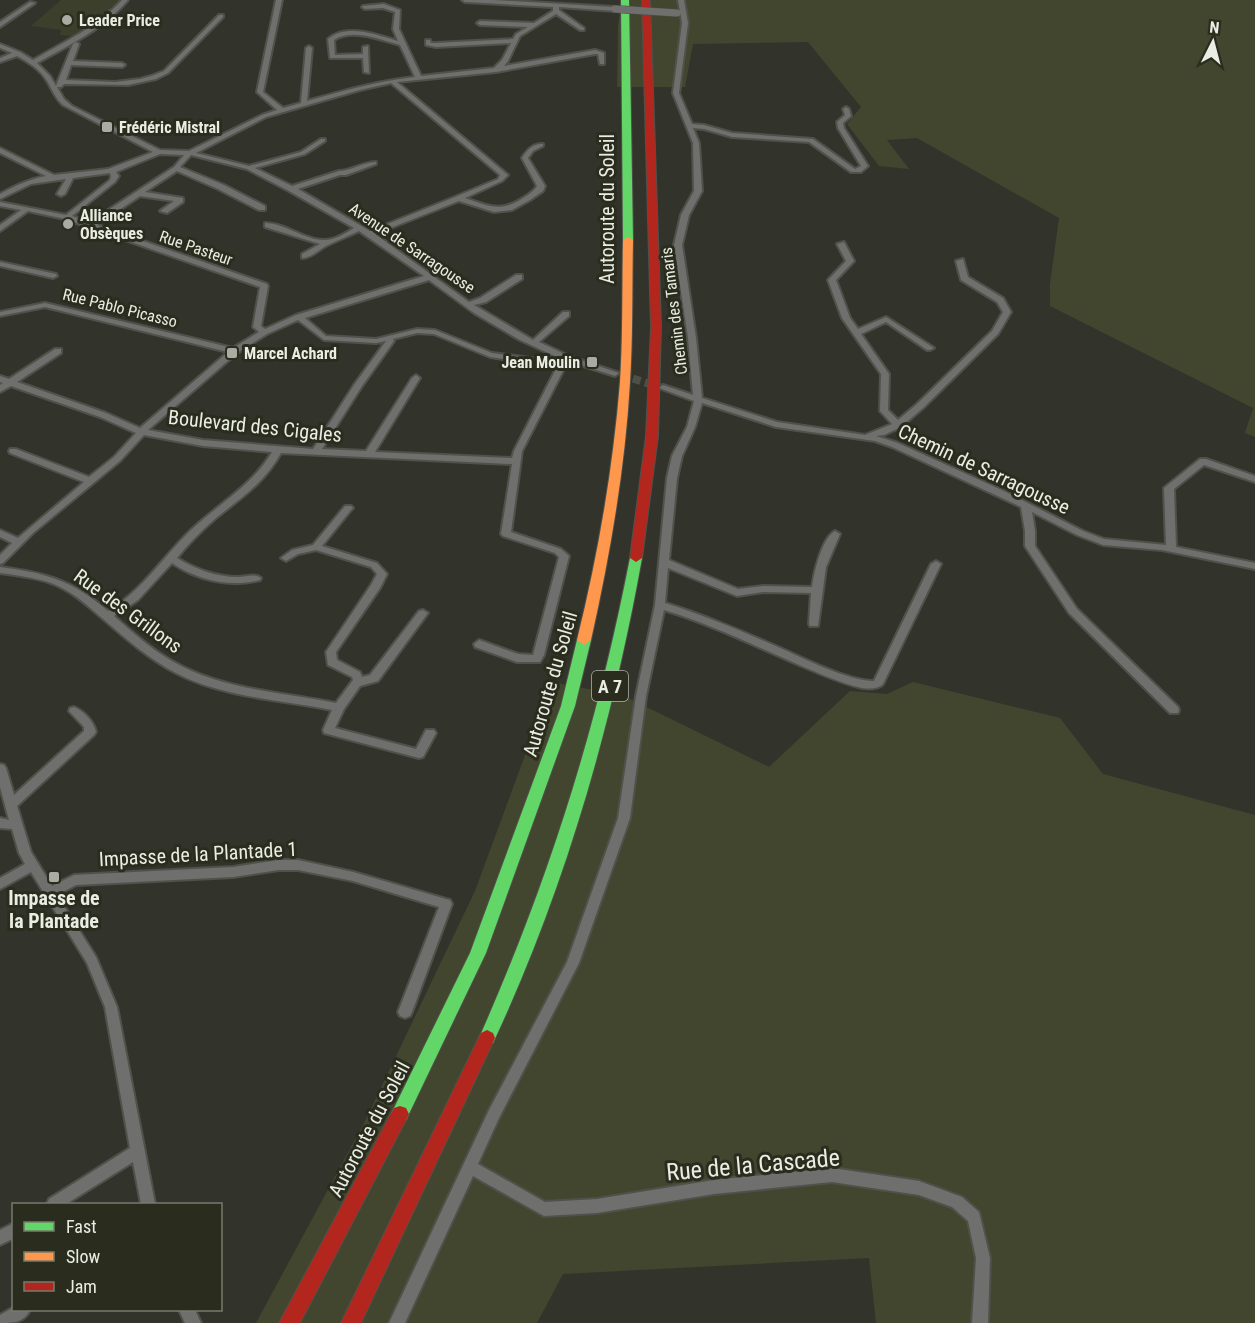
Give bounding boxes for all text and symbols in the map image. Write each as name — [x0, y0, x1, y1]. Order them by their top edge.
place label: Leader Price — [79, 11, 160, 30]
north arrow — [1183, 12, 1243, 72]
marker: Leader Price — [60, 13, 74, 27]
text: N — [1209, 18, 1220, 38]
place label: Frédéric Mistral — [119, 118, 220, 137]
marker: Frédéric Mistral — [100, 120, 114, 134]
street label: Autoroute du Soleil — [595, 134, 619, 284]
street label: Avenue de Sarragousse — [345, 199, 479, 297]
place label: Alliance Obsèques — [80, 206, 143, 243]
marker: Alliance Obsèques — [61, 217, 75, 231]
street label: Rue Pasteur — [157, 227, 235, 269]
street label: Chemin des Tamaris — [657, 246, 691, 376]
street label: Rue Pablo Picasso — [61, 285, 179, 331]
place label: Marcel Achard — [244, 344, 337, 363]
marker: Marcel Achard — [225, 346, 239, 360]
place label: Jean Moulin — [502, 353, 580, 372]
marker: Jean Moulin — [585, 355, 599, 369]
street label: Boulevard des Cigales — [167, 405, 343, 447]
street label: Chemin de Sarragousse — [894, 419, 1074, 519]
street label: Rue des Grillons — [69, 564, 187, 658]
street label: Autoroute du Soleil — [518, 609, 582, 759]
road number: A 7 — [592, 671, 628, 701]
street label: Impasse de la Plantade 1 — [98, 837, 298, 871]
marker: Impasse de la Plantade — [47, 870, 61, 884]
place label: Impasse de la Plantade — [8, 886, 100, 933]
street label: Autoroute du Soleil — [323, 1057, 415, 1201]
street label: Rue de la Cascade — [665, 1143, 841, 1187]
legend — [12, 1203, 222, 1311]
text: Fast — [66, 1216, 97, 1237]
text: Slow — [66, 1246, 101, 1267]
text: Jam — [66, 1276, 97, 1297]

